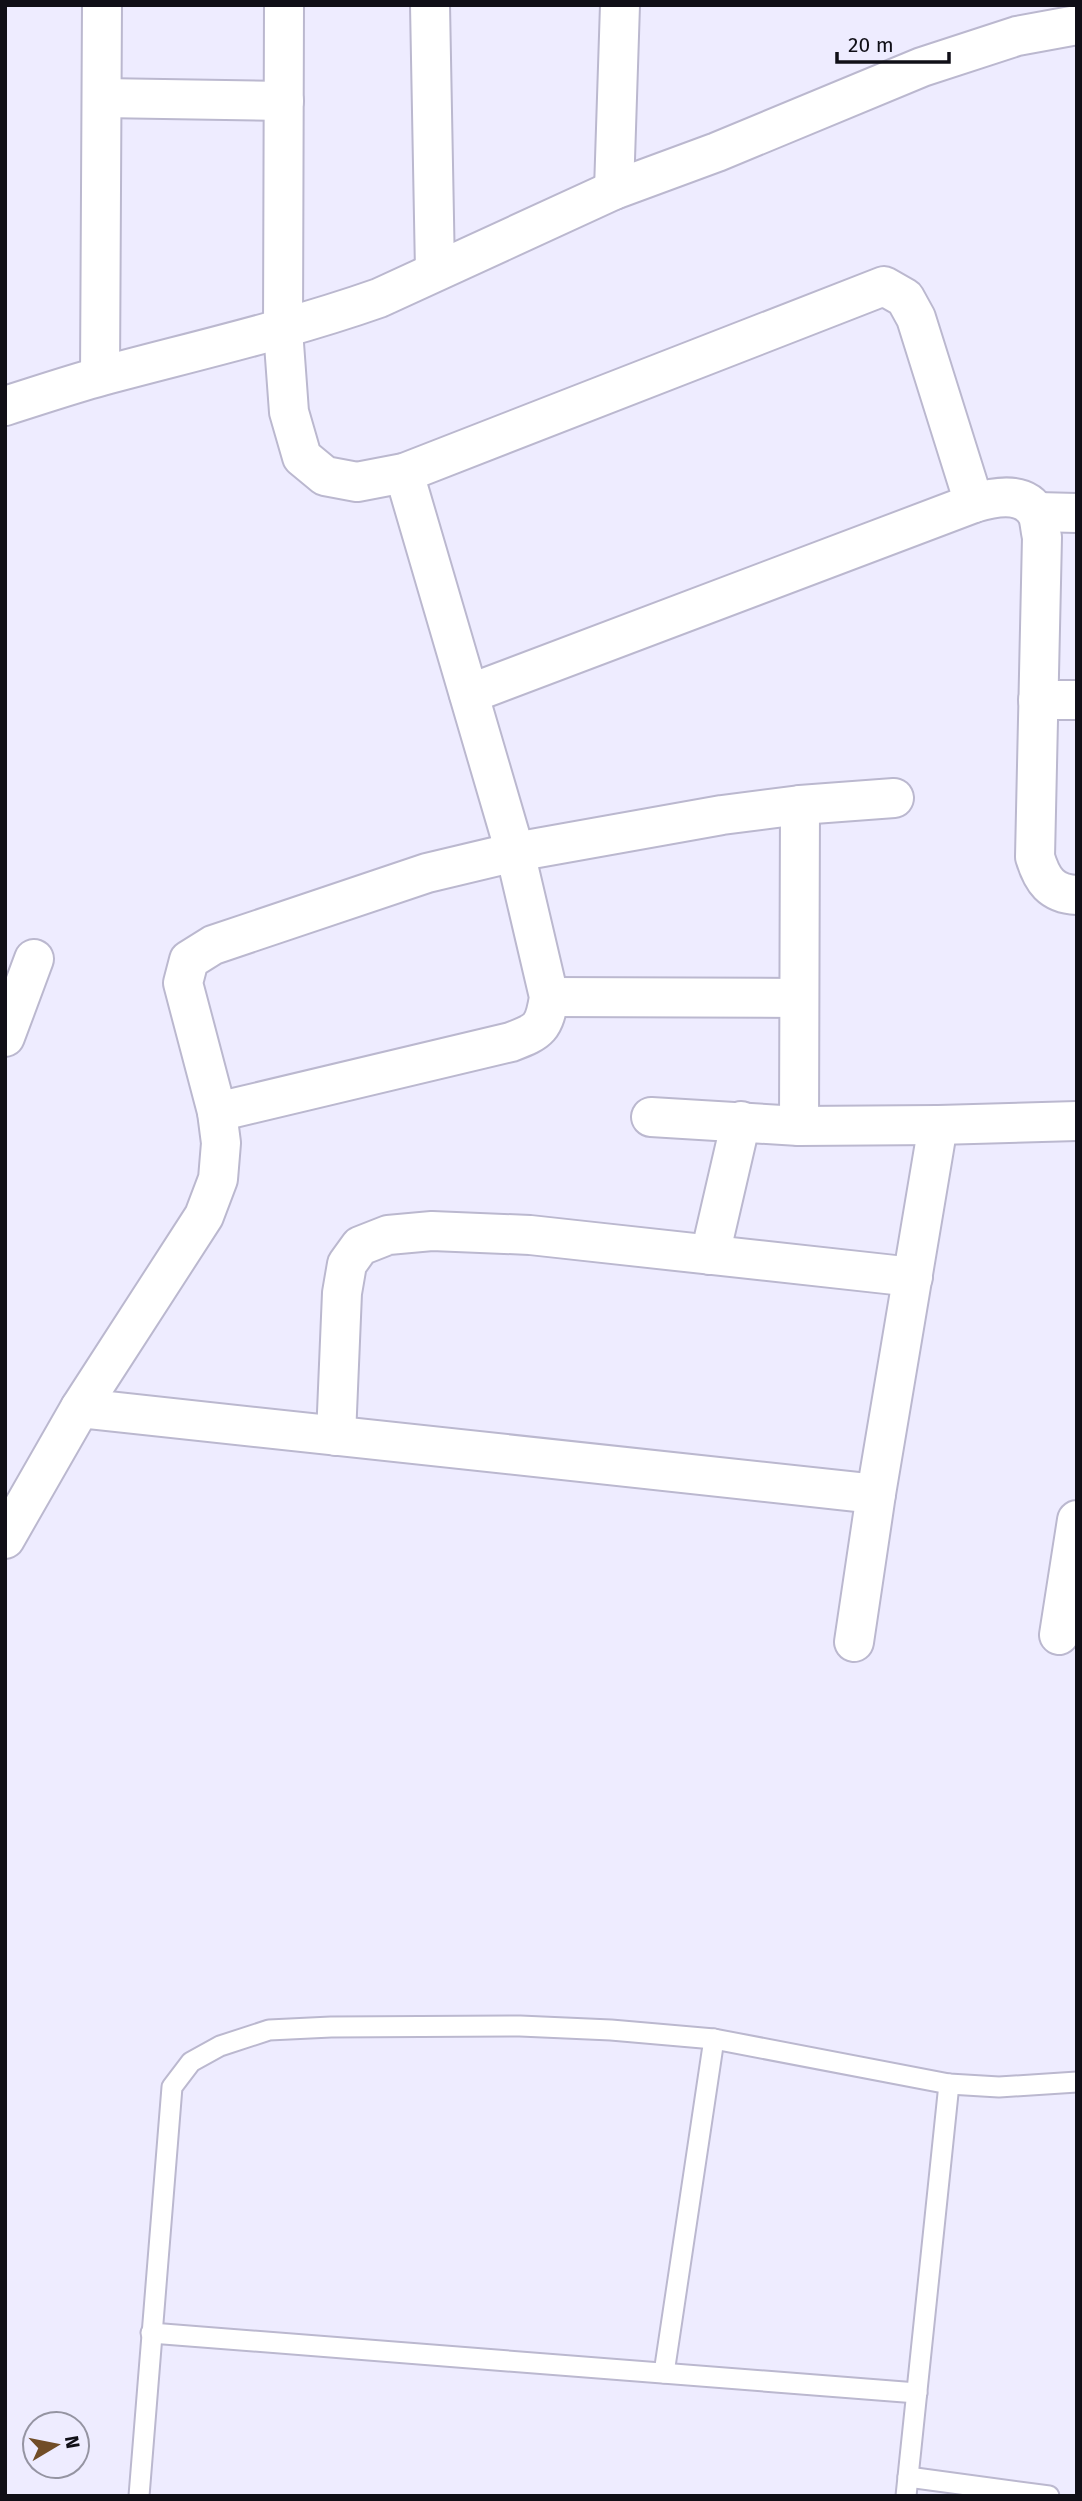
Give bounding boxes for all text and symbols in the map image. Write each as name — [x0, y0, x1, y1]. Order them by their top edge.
scale bar — [837, 21, 949, 65]
text: 20 m — [848, 32, 894, 58]
north arrow — [21, 2410, 91, 2480]
text: N — [60, 2434, 85, 2450]

